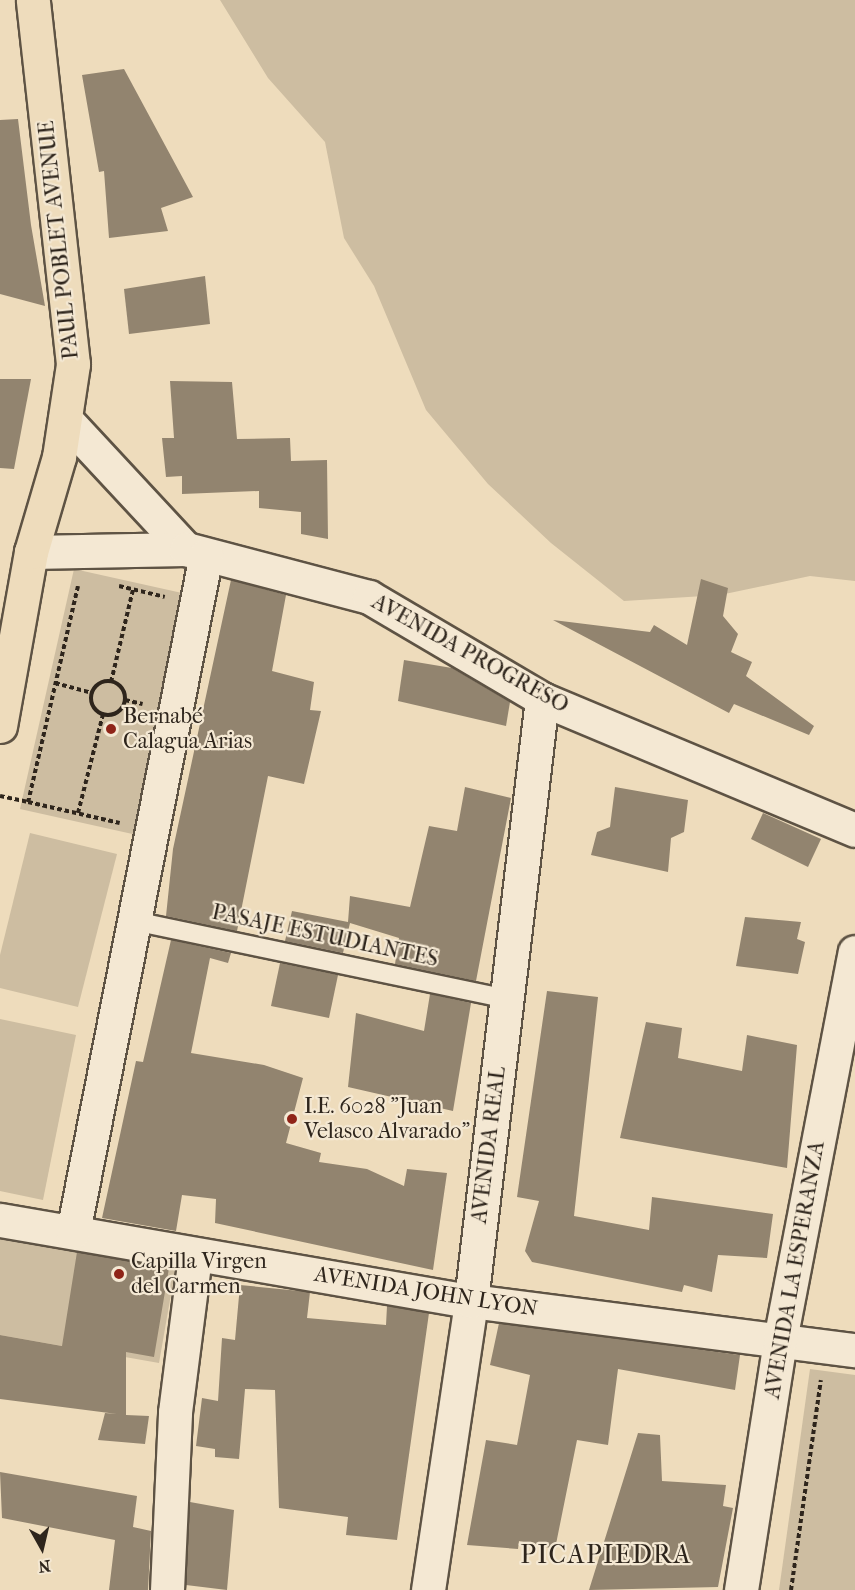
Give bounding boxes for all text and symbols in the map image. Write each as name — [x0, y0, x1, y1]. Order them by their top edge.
street label: PAUL POBLET AVENUE — [33, 119, 85, 361]
street label: AVENIDA PROGRESO — [367, 589, 573, 719]
place label: Bernabé Calagua Arias — [123, 703, 252, 754]
marker: Bernabé Calagua Arias — [104, 722, 118, 736]
street label: PASAJE ESTUDIANTES — [209, 899, 441, 973]
street label: AVENIDA REAL — [466, 1065, 512, 1225]
place label: I.E. 6028 "Juan Velasco Alvarado" — [304, 1093, 470, 1144]
marker: I.E. 6028 "Juan Velasco Alvarado" — [285, 1112, 299, 1126]
street label: AVENIDA LA ESPERANZA — [759, 1139, 831, 1401]
place label: Capilla Virgen del Carmen — [131, 1248, 267, 1300]
street label: AVENIDA JOHN LYON — [312, 1261, 540, 1323]
marker: Capilla Virgen del Carmen — [112, 1267, 126, 1281]
north arrow — [12, 1518, 72, 1578]
district label: PICAPIEDRA — [520, 1539, 692, 1571]
text: N — [37, 1556, 52, 1577]

